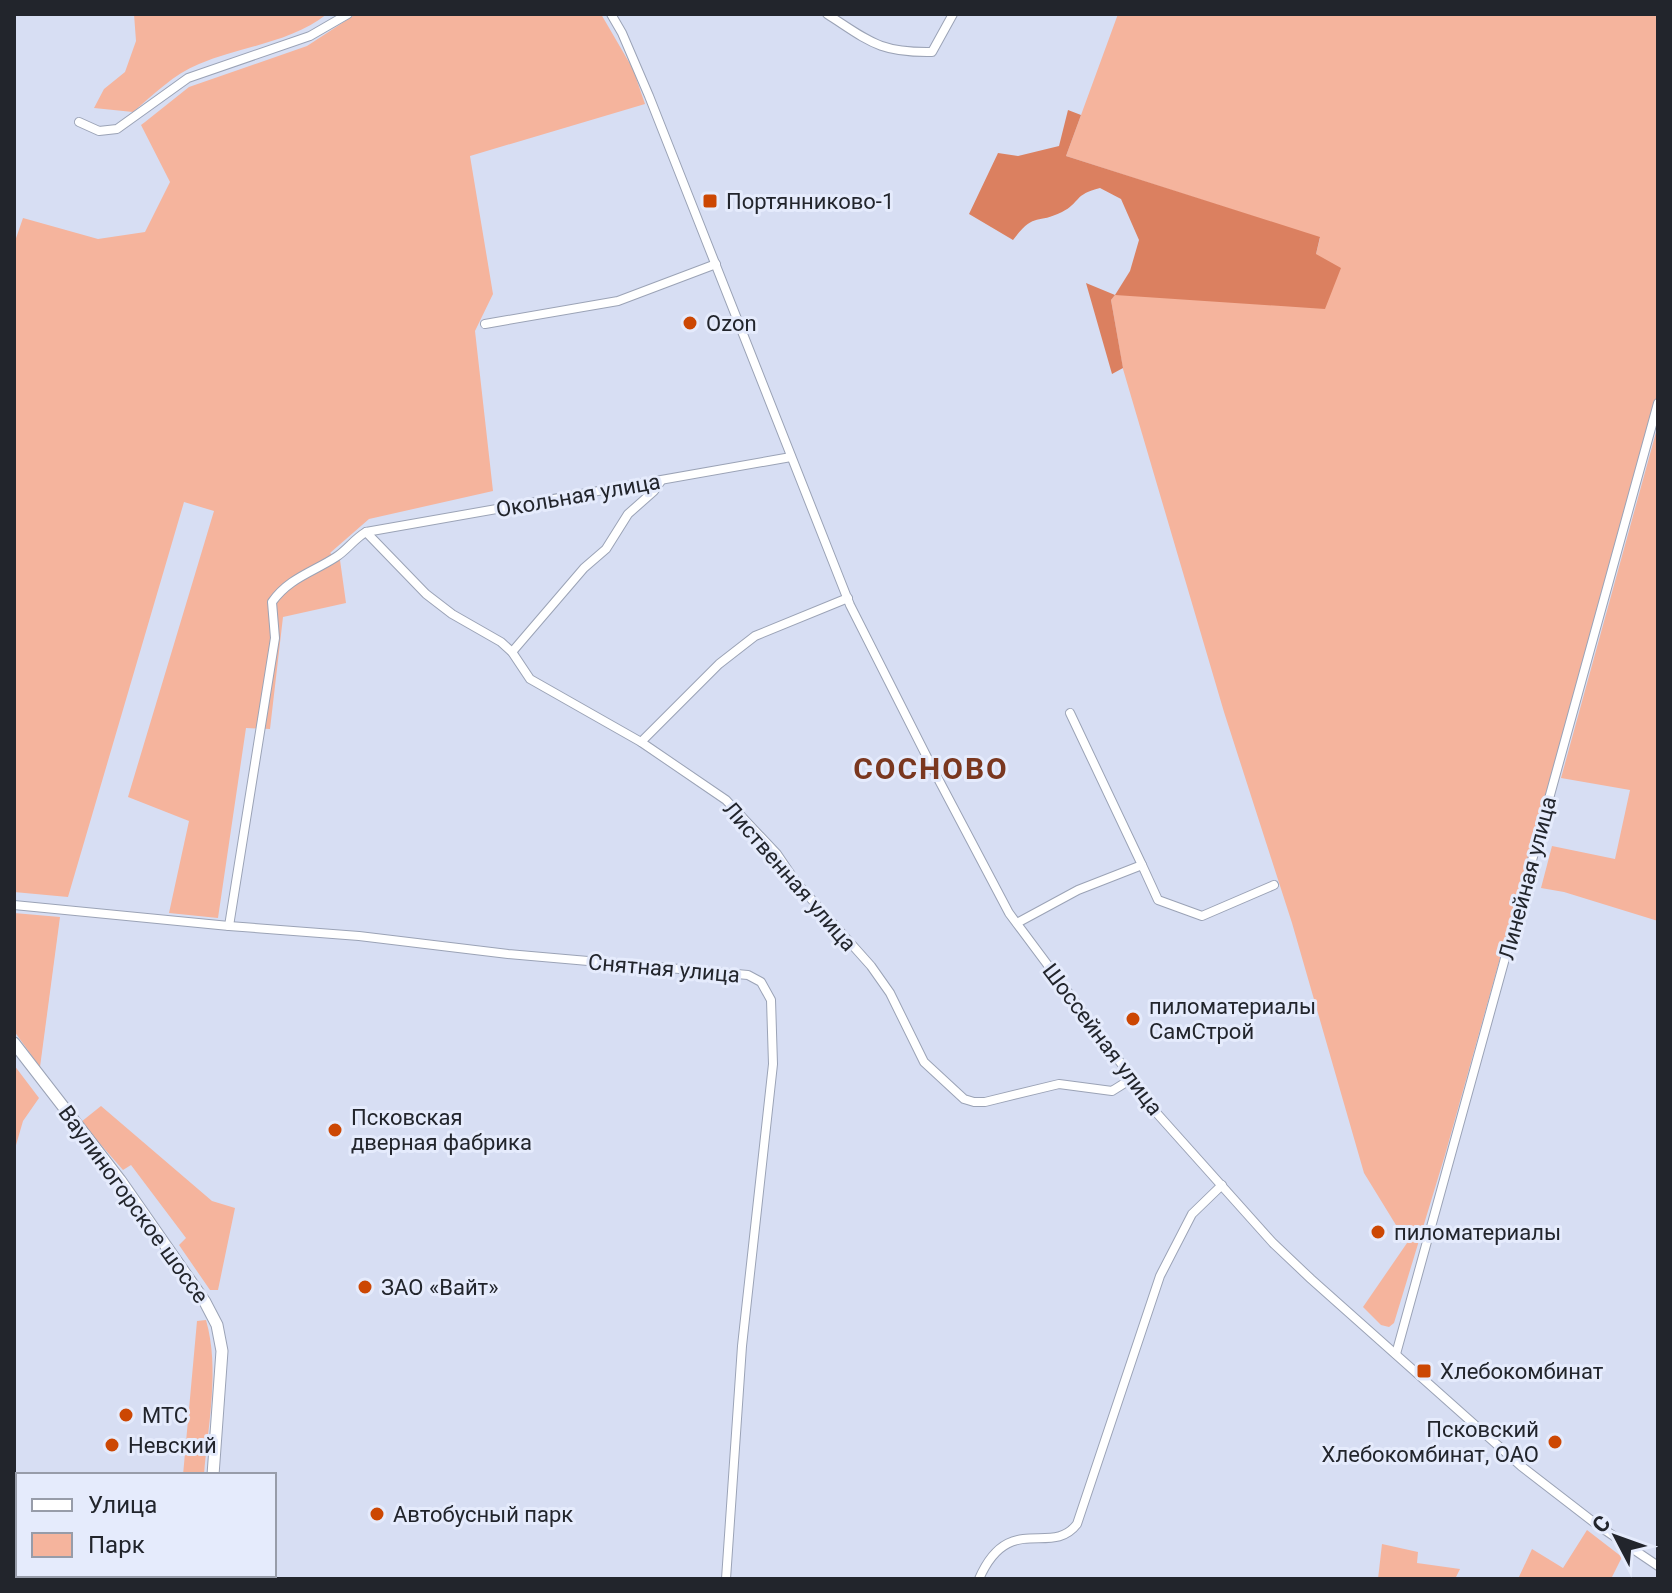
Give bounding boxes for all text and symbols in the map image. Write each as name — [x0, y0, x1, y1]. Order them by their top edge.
place label: Портянниково-1 — [726, 189, 894, 214]
marker: Портянниково-1 — [701, 192, 719, 210]
place label: Ozon — [706, 311, 757, 336]
marker: Ozon — [681, 314, 699, 332]
street label: Окольная улица — [494, 469, 662, 522]
district label: СОСНОВО — [853, 751, 1009, 786]
street label: Линейная улица — [1494, 794, 1561, 962]
street label: Лиственная улица — [718, 796, 861, 956]
street label: Снятная улица — [587, 949, 741, 988]
street label: Шоссейная улица — [1037, 959, 1168, 1120]
place label: пиломатериалы СамСтрой — [1149, 994, 1316, 1044]
marker: пиломатериалы СамСтрой — [1124, 1010, 1142, 1028]
street label: Ваулиногорское шоссе — [54, 1101, 214, 1308]
place label: Псковская дверная фабрика — [351, 1105, 532, 1155]
marker: Псковская дверная фабрика — [326, 1121, 344, 1139]
place label: пиломатериалы — [1394, 1220, 1561, 1245]
marker: пиломатериалы — [1369, 1223, 1387, 1241]
place label: ЗАО «Вайт» — [381, 1275, 498, 1300]
marker: ЗАО «Вайт» — [356, 1278, 374, 1296]
place label: Хлебокомбинат — [1440, 1359, 1604, 1384]
marker: Хлебокомбинат — [1415, 1362, 1433, 1380]
place label: МТС — [142, 1403, 188, 1428]
marker: МТС — [117, 1406, 135, 1424]
place label: Псковский Хлебокомбинат, ОАО — [1322, 1417, 1539, 1467]
place label: Невский — [128, 1433, 217, 1458]
marker: Псковский Хлебокомбинат, ОАО — [1546, 1433, 1564, 1451]
marker: Невский — [103, 1436, 121, 1454]
legend — [16, 1473, 276, 1577]
text: Улица — [88, 1491, 157, 1519]
north arrow — [1576, 1497, 1656, 1577]
place label: Автобусный парк — [393, 1502, 573, 1527]
marker: Автобусный парк — [368, 1505, 386, 1523]
text: С — [1587, 1511, 1615, 1538]
text: Парк — [88, 1531, 145, 1559]

